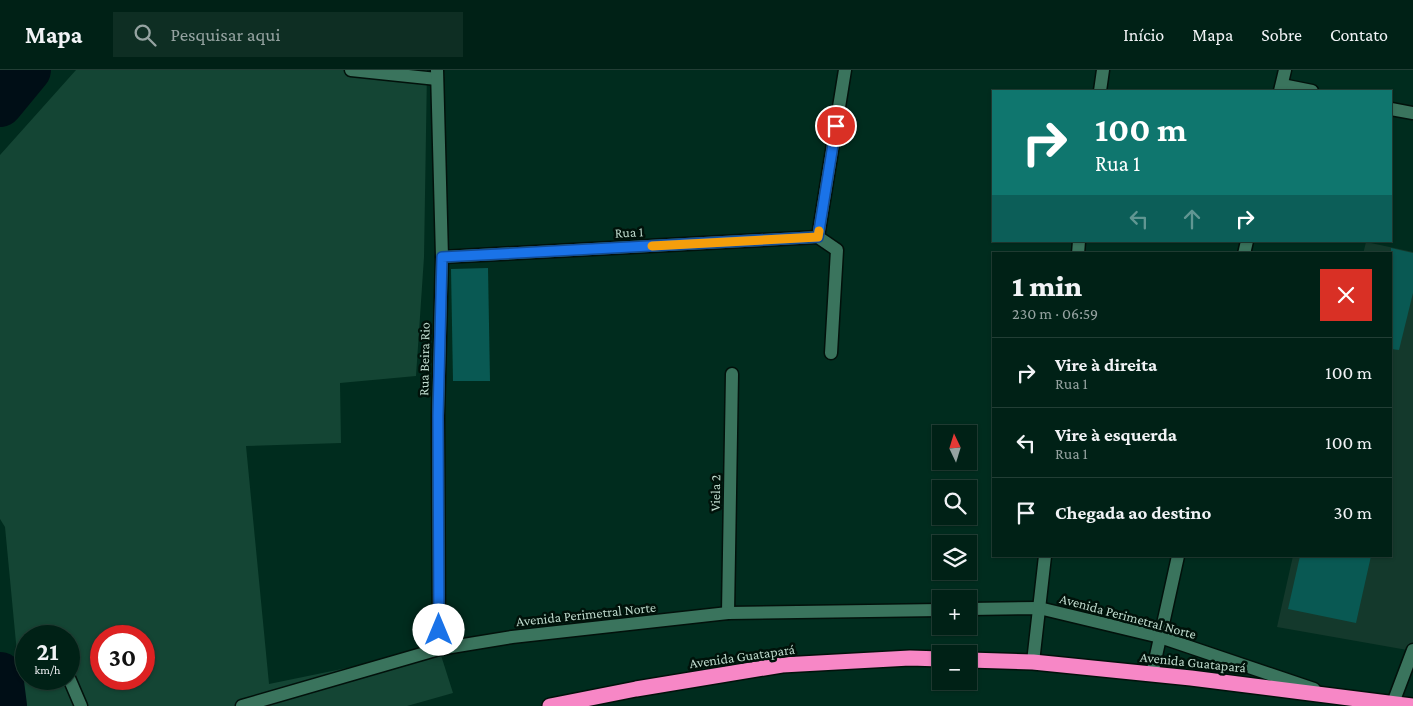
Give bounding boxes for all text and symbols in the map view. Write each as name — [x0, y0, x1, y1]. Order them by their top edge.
search box — [113, 12, 463, 57]
text: Mapa — [25, 21, 83, 48]
icon: search — [131, 21, 159, 49]
text: Pesquisar aqui — [171, 24, 280, 45]
text: Início — [1123, 25, 1164, 45]
text: Mapa — [1192, 25, 1233, 45]
text: Sobre — [1261, 25, 1302, 45]
text: Contato — [1330, 25, 1388, 45]
pin — [815, 105, 857, 147]
icon: right — [1012, 110, 1077, 175]
text: 100 m — [1095, 110, 1187, 149]
icon: arrive — [822, 112, 850, 140]
text: Rua 1 — [1095, 151, 1140, 176]
icon: left — [1125, 205, 1153, 233]
icon: ahead — [1178, 205, 1206, 233]
icon: right — [1231, 205, 1259, 233]
street label: Rua 1 — [614, 223, 644, 241]
text: 1 min — [1012, 269, 1082, 302]
button: close — [1320, 269, 1372, 321]
text: 230 m · 06:59 — [1012, 305, 1098, 322]
street label: Rua Beira Rio — [415, 322, 433, 396]
text: Vire à direita — [1055, 354, 1157, 375]
icon: right — [1012, 359, 1040, 387]
text: 100 m — [1325, 362, 1372, 383]
text: Rua 1 — [1055, 375, 1088, 392]
text: Vire à esquerda — [1055, 424, 1177, 445]
north arrow — [932, 425, 978, 470]
map controls — [932, 425, 977, 690]
icon: left — [1012, 429, 1040, 457]
text: 100 m — [1325, 432, 1372, 453]
text: Rua 1 — [1055, 445, 1088, 462]
street label: Viela 2 — [707, 474, 723, 512]
button: search — [932, 480, 977, 525]
icon: arrive — [1012, 499, 1040, 527]
text: Chegada ao destino — [1055, 502, 1211, 523]
text: 30 m — [1333, 502, 1372, 523]
button: layers — [932, 535, 977, 580]
button: + — [932, 590, 977, 635]
street label: Avenida Perimetral Norte — [1058, 590, 1198, 642]
street label: Avenida Perimetral Norte — [515, 599, 657, 629]
position arrow — [412, 603, 464, 655]
speed limit sign: 30 — [90, 625, 155, 690]
text: 21 — [36, 638, 59, 665]
street label: Avenida Guatapará — [688, 641, 796, 671]
button: − — [932, 645, 977, 690]
street label: Avenida Guatapará — [1139, 648, 1247, 676]
text: km/h — [35, 663, 60, 677]

